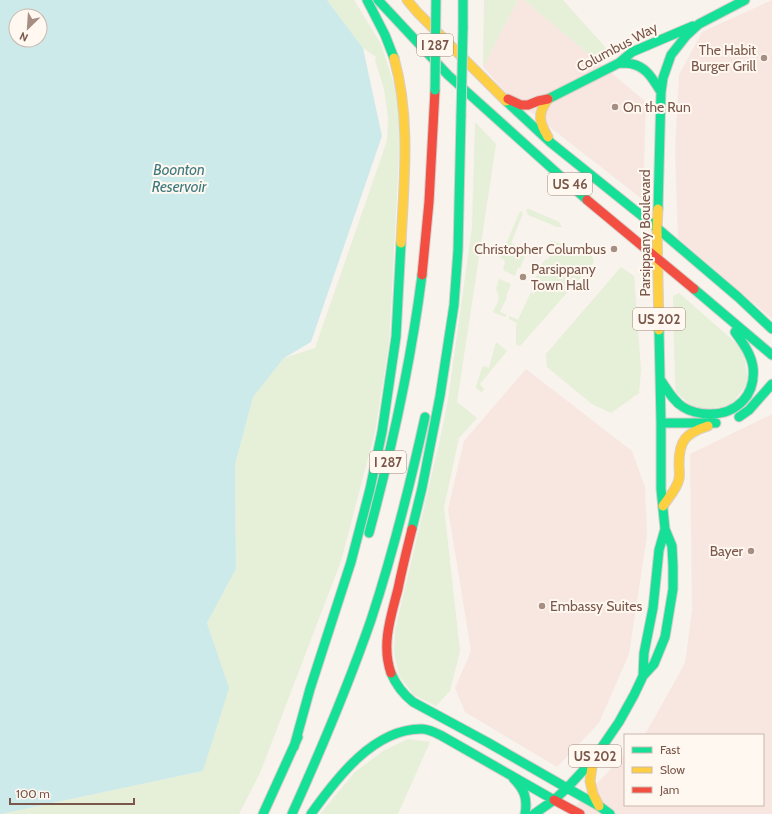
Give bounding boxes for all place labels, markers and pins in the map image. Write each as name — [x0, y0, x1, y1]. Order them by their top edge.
place label: The Habit Burger Grill — [691, 41, 757, 75]
marker: The Habit Burger Grill — [759, 53, 769, 63]
place label: On the Run — [623, 98, 691, 116]
marker: On the Run — [610, 102, 620, 112]
place label: Christopher Columbus — [474, 240, 606, 258]
marker: Christopher Columbus — [609, 244, 619, 254]
place label: Parsippany Town Hall — [531, 260, 596, 294]
marker: Parsippany Town Hall — [518, 272, 528, 282]
place label: Bayer — [710, 542, 744, 560]
marker: Bayer — [746, 546, 756, 556]
place label: Embassy Suites — [550, 597, 642, 615]
marker: Embassy Suites — [537, 601, 547, 611]

